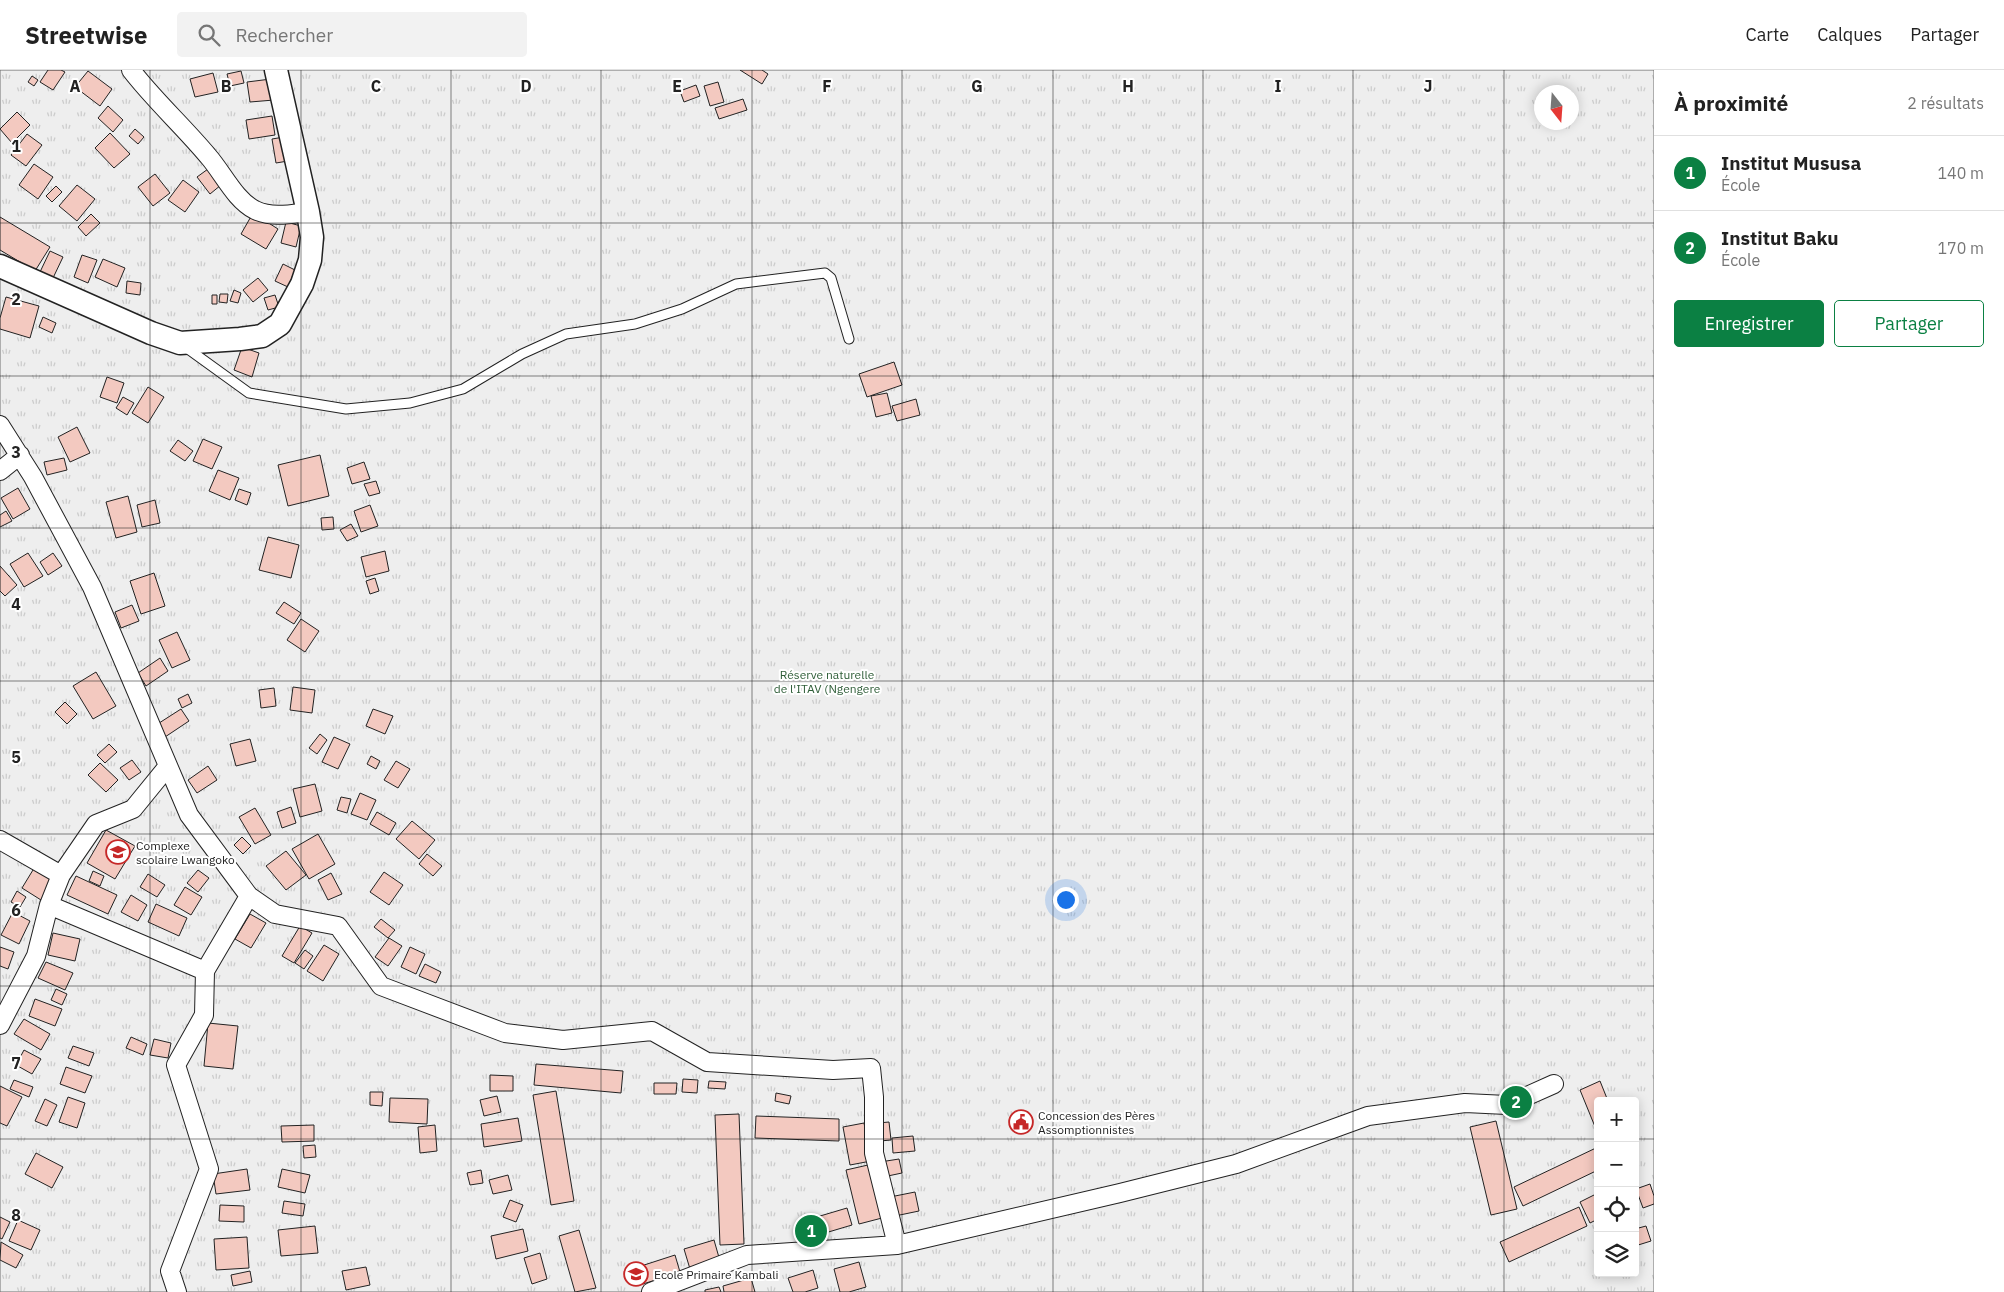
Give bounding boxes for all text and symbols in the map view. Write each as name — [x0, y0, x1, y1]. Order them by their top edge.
search box — [177, 12, 527, 57]
text: Streetwise — [25, 19, 147, 51]
icon: search — [195, 21, 223, 49]
text: Rechercher — [235, 23, 333, 47]
text: Carte — [1746, 23, 1789, 46]
text: Calques — [1817, 23, 1882, 46]
text: Partager — [1910, 23, 1979, 46]
text: A — [70, 76, 81, 96]
text: B — [221, 76, 232, 96]
text: C — [371, 76, 381, 96]
text: D — [520, 76, 532, 96]
text: E — [672, 76, 682, 96]
text: F — [822, 76, 832, 96]
text: G — [971, 76, 983, 96]
text: H — [1122, 76, 1134, 96]
text: I — [1275, 76, 1282, 96]
text: J — [1424, 76, 1432, 96]
north arrow — [1534, 85, 1579, 130]
text: À proximité — [1674, 89, 1788, 117]
text: 2 résultats — [1907, 93, 1984, 113]
text: 1 — [11, 136, 21, 156]
text: Institut Mususa — [1721, 151, 1861, 175]
text: 1 — [1685, 163, 1695, 183]
text: 140 m — [1937, 163, 1984, 183]
text: École — [1721, 175, 1760, 195]
text: Institut Baku — [1721, 226, 1839, 250]
text: 2 — [1685, 238, 1695, 258]
text: 170 m — [1937, 238, 1984, 258]
text: École — [1721, 250, 1760, 270]
text: 2 — [11, 289, 21, 309]
button: Enregistrer — [1674, 300, 1824, 347]
button: Partager — [1834, 300, 1984, 347]
text: 3 — [11, 442, 21, 462]
text: 4 — [11, 594, 21, 614]
park label: Réserve naturelle de l'ITAV (Ngengere — [774, 667, 881, 696]
text: 5 — [11, 747, 21, 767]
place label: Complexe scolaire Lwangoko — [136, 838, 235, 867]
school or university icon: Complexe scolaire Lwangoko — [105, 839, 131, 865]
your location — [1053, 887, 1079, 913]
text: 6 — [11, 900, 21, 920]
text: 7 — [11, 1053, 21, 1073]
pin: 2 — [1500, 1083, 1532, 1121]
map controls — [1594, 1097, 1639, 1277]
button: + — [1594, 1097, 1639, 1142]
place label: Concession des Pères Assomptionnistes — [1038, 1108, 1155, 1137]
public building icon: Concession des Pères Assomptionnistes — [1008, 1109, 1034, 1135]
button: − — [1594, 1142, 1639, 1187]
button: locate — [1594, 1187, 1639, 1232]
text: 8 — [11, 1205, 21, 1225]
pin: 1 — [795, 1212, 827, 1250]
button: layers — [1594, 1232, 1639, 1277]
school or university icon: Ecole Primaire Kambali — [623, 1261, 649, 1287]
place label: Ecole Primaire Kambali — [654, 1267, 778, 1282]

